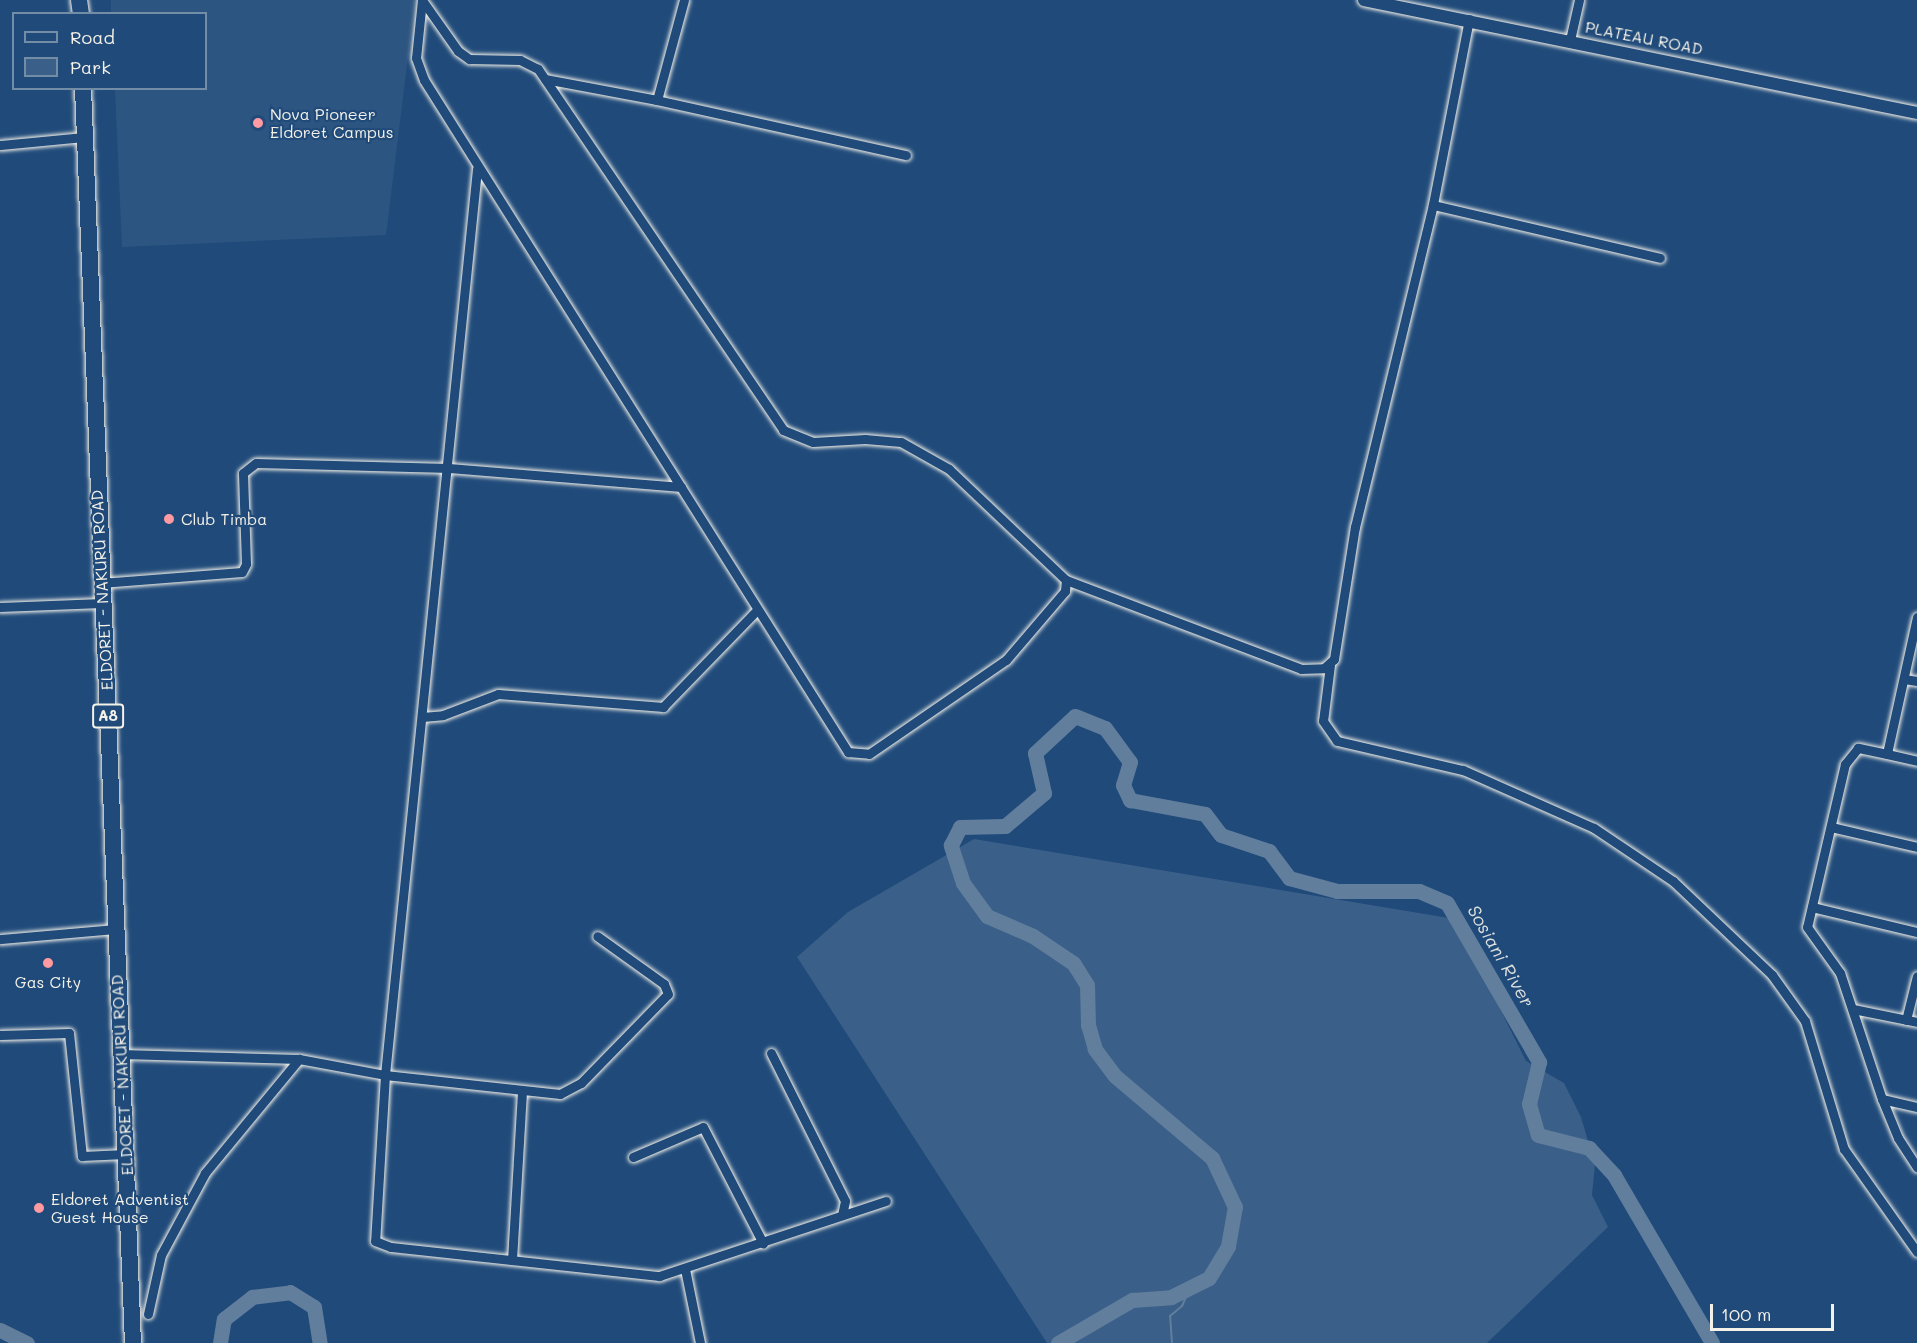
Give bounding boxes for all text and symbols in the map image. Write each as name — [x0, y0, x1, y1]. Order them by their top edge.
legend — [12, 12, 207, 90]
street label: PLATEAU ROAD — [1584, 17, 1704, 59]
text: Road — [70, 25, 115, 49]
text: Park — [70, 55, 111, 79]
place label: Nova Pioneer Eldoret Campus — [270, 104, 393, 142]
marker: Nova Pioneer Eldoret Campus — [251, 116, 265, 130]
street label: ELDORET - NAKURU ROAD — [87, 489, 117, 691]
place label: Club Timba — [181, 509, 267, 529]
marker: Club Timba — [162, 512, 176, 526]
road number: A8 — [92, 704, 124, 728]
water label: Sosiani River — [1463, 901, 1539, 1011]
marker: Gas City — [41, 956, 55, 970]
place label: Gas City — [15, 972, 81, 992]
street label: ELDORET - NAKURU ROAD — [107, 974, 137, 1176]
place label: Eldoret Adventist Guest House — [51, 1189, 189, 1227]
marker: Eldoret Adventist Guest House — [32, 1201, 46, 1215]
scale bar — [1713, 1292, 1838, 1330]
text: 100 m — [1721, 1302, 1771, 1326]

